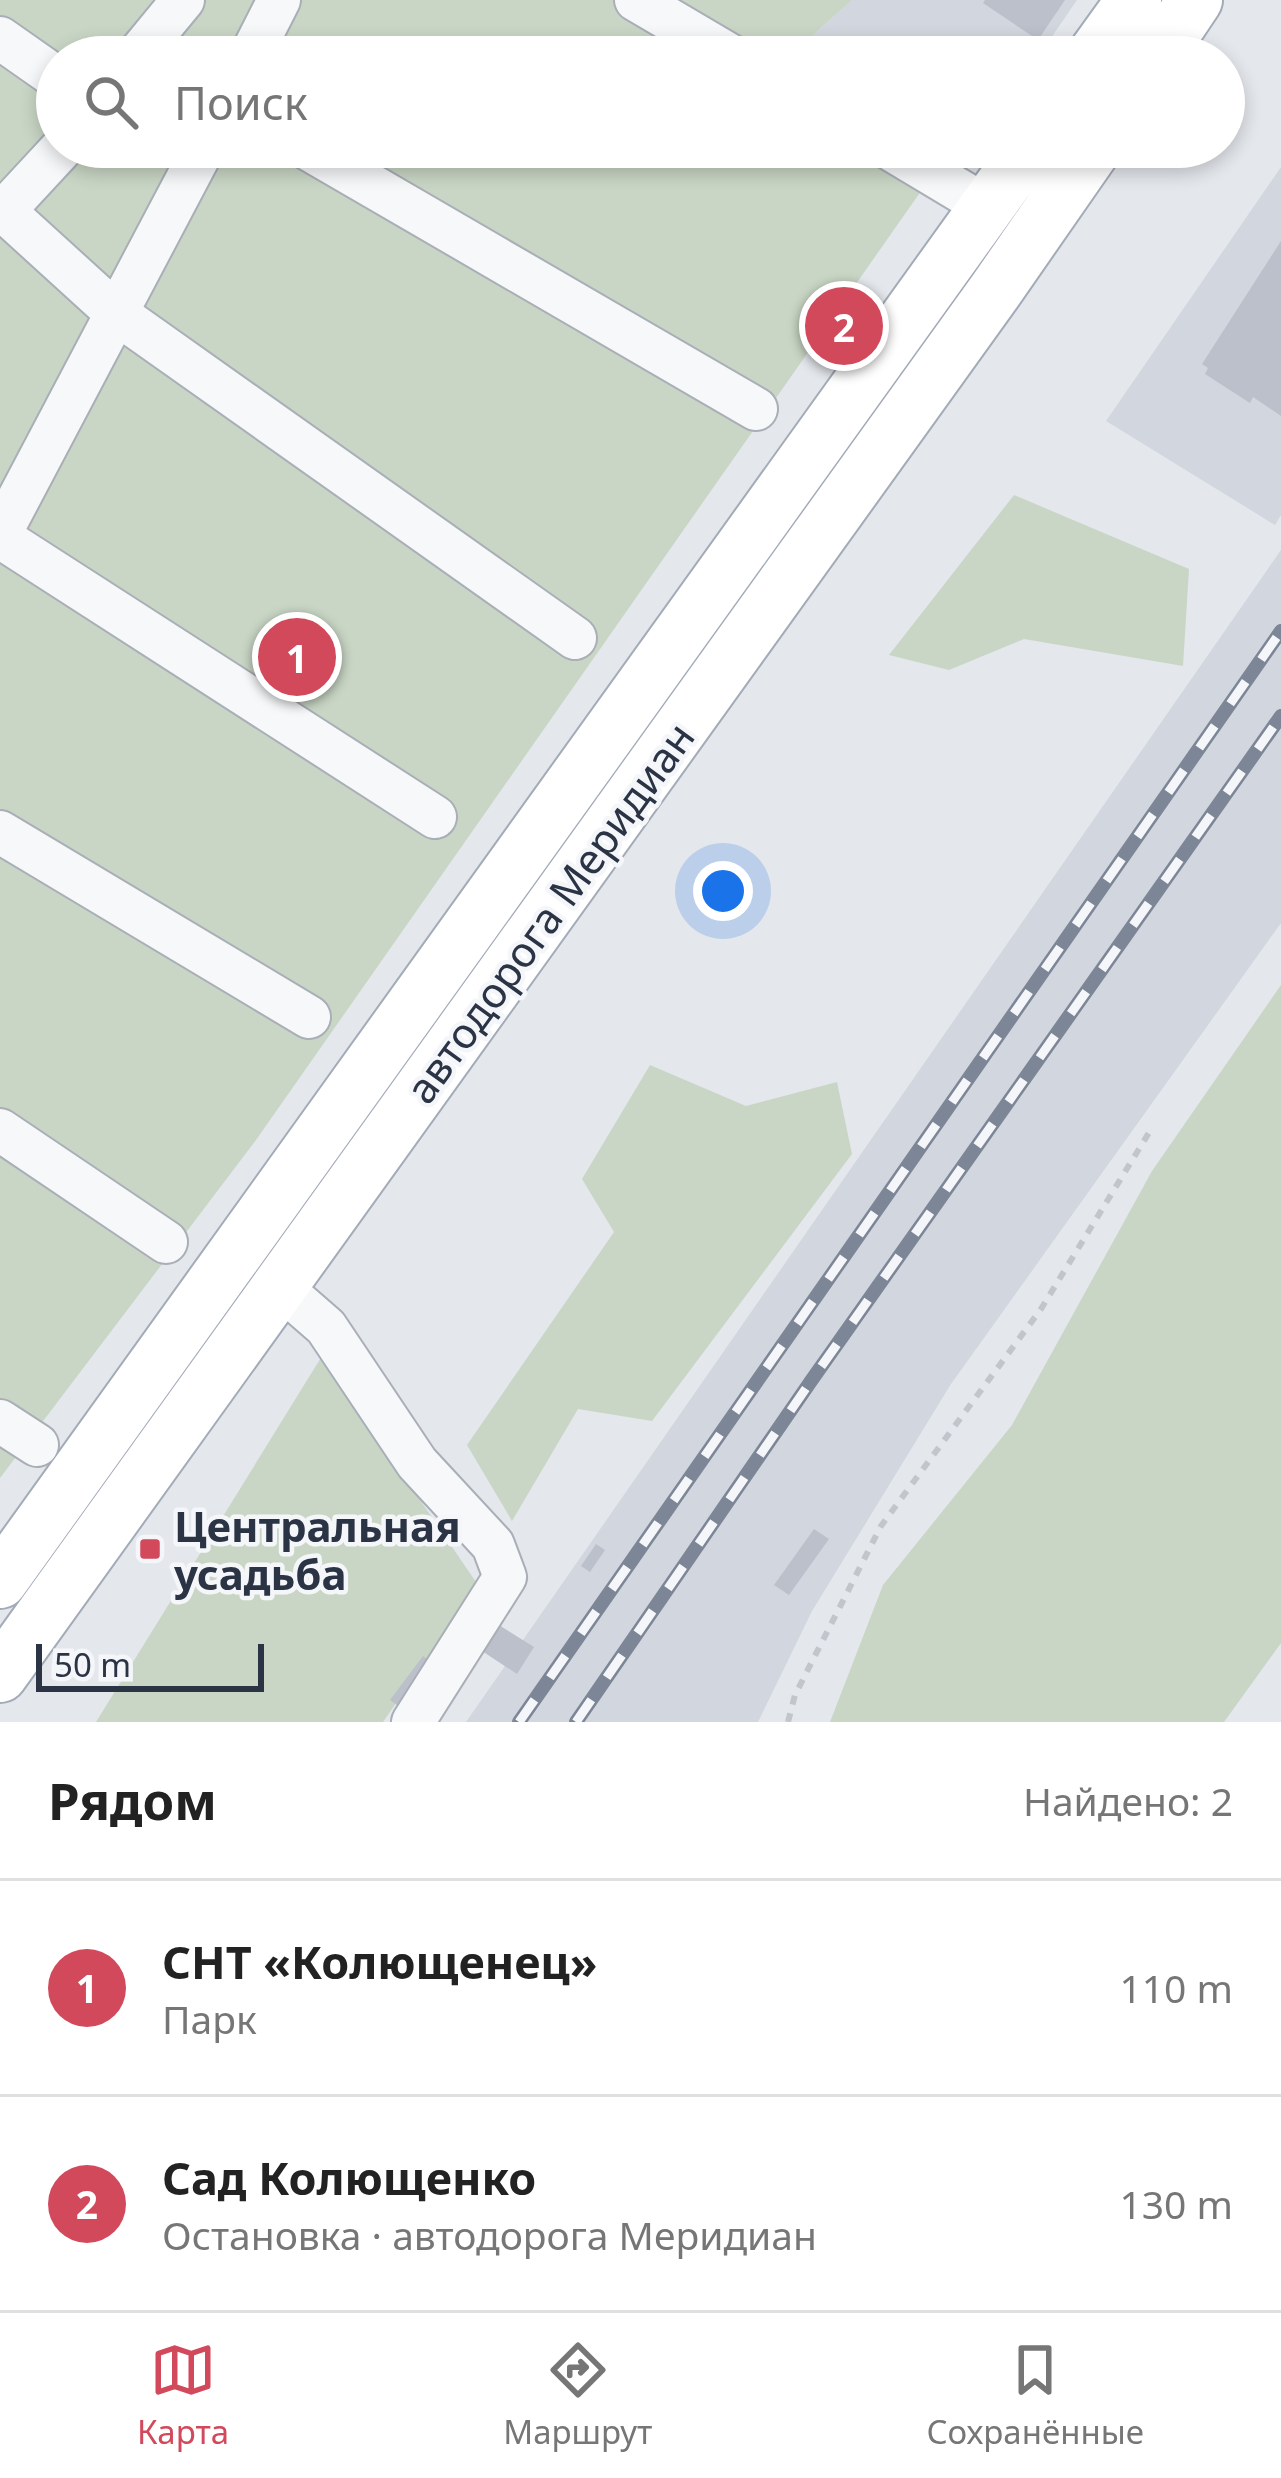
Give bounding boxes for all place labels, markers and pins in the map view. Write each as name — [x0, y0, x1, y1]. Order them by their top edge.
pin: 2 — [805, 281, 883, 371]
pin: 1 — [258, 612, 336, 702]
place label: Центральная усадьба — [173, 1497, 461, 1602]
marker: Центральная усадьба — [137, 1536, 163, 1562]

